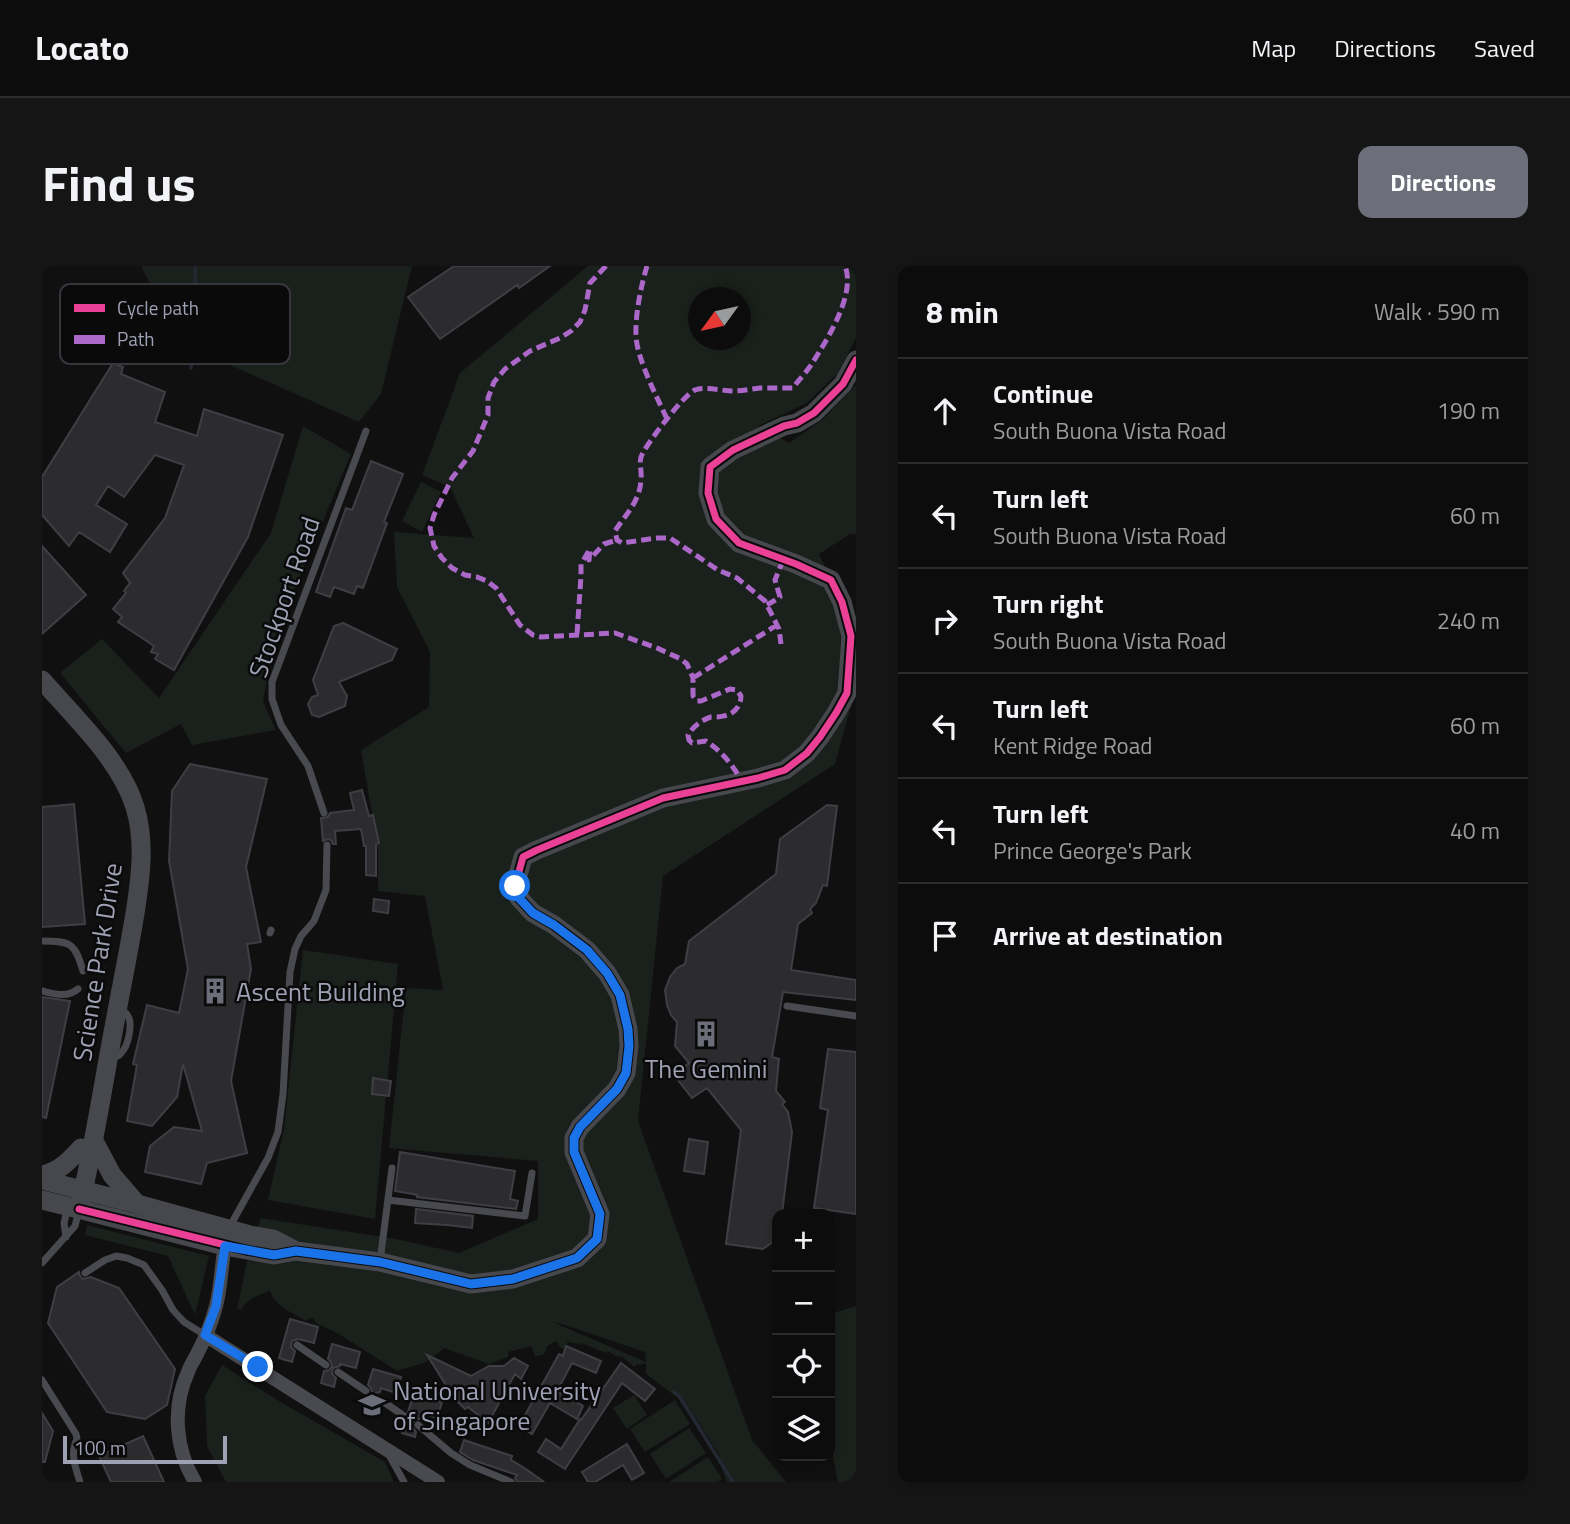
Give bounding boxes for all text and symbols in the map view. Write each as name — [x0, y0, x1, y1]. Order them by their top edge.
text: Locato — [35, 23, 129, 73]
text: Map — [1251, 30, 1296, 66]
text: Directions — [1334, 30, 1436, 66]
text: Saved — [1474, 30, 1535, 66]
text: Find us — [42, 145, 196, 220]
button: Directions — [1358, 146, 1528, 218]
legend — [60, 284, 290, 364]
north arrow — [688, 287, 751, 350]
text: 8 min — [926, 289, 999, 335]
text: Cycle path — [117, 293, 199, 322]
text: Walk · 590 m — [1374, 294, 1500, 329]
text: Path — [117, 324, 155, 353]
text: Continue — [993, 374, 1093, 413]
icon: ahead — [926, 392, 964, 430]
text: 190 m — [1437, 393, 1500, 428]
text: South Buona Vista Road — [993, 413, 1226, 448]
text: Turn left — [993, 479, 1088, 518]
icon: left — [926, 497, 964, 535]
text: 60 m — [1450, 498, 1500, 533]
street label: Stockport Road — [238, 511, 330, 683]
text: South Buona Vista Road — [993, 518, 1226, 553]
text: Turn right — [993, 584, 1104, 623]
icon: right — [926, 602, 964, 640]
text: 240 m — [1437, 603, 1500, 638]
text: South Buona Vista Road — [993, 623, 1226, 658]
text: Turn left — [993, 689, 1088, 728]
icon: left — [926, 707, 964, 745]
text: 60 m — [1450, 708, 1500, 743]
text: Kent Ridge Road — [993, 728, 1152, 763]
text: Turn left — [993, 794, 1088, 833]
icon: left — [926, 812, 964, 850]
text: 40 m — [1450, 813, 1500, 848]
text: Prince George's Park — [993, 833, 1192, 868]
street label: Science Park Drive — [62, 860, 132, 1064]
route start — [499, 870, 530, 901]
text: Arrive at destination — [993, 916, 1223, 955]
icon: arrive — [926, 917, 964, 955]
place label: Ascent Building — [236, 972, 405, 1011]
building icon: Ascent Building — [200, 976, 230, 1006]
building icon: The Gemini — [691, 1019, 721, 1049]
place label: The Gemini — [645, 1049, 767, 1088]
map controls — [772, 1209, 835, 1461]
button: + — [772, 1209, 835, 1272]
button: − — [772, 1272, 835, 1335]
button: locate — [772, 1335, 835, 1398]
route end — [242, 1351, 273, 1382]
place label: National University of Singapore — [393, 1371, 601, 1440]
school or university icon: National University of Singapore — [357, 1390, 387, 1420]
button: layers — [772, 1398, 835, 1461]
scale bar — [63, 1433, 228, 1465]
text: 100 m — [74, 1433, 126, 1462]

